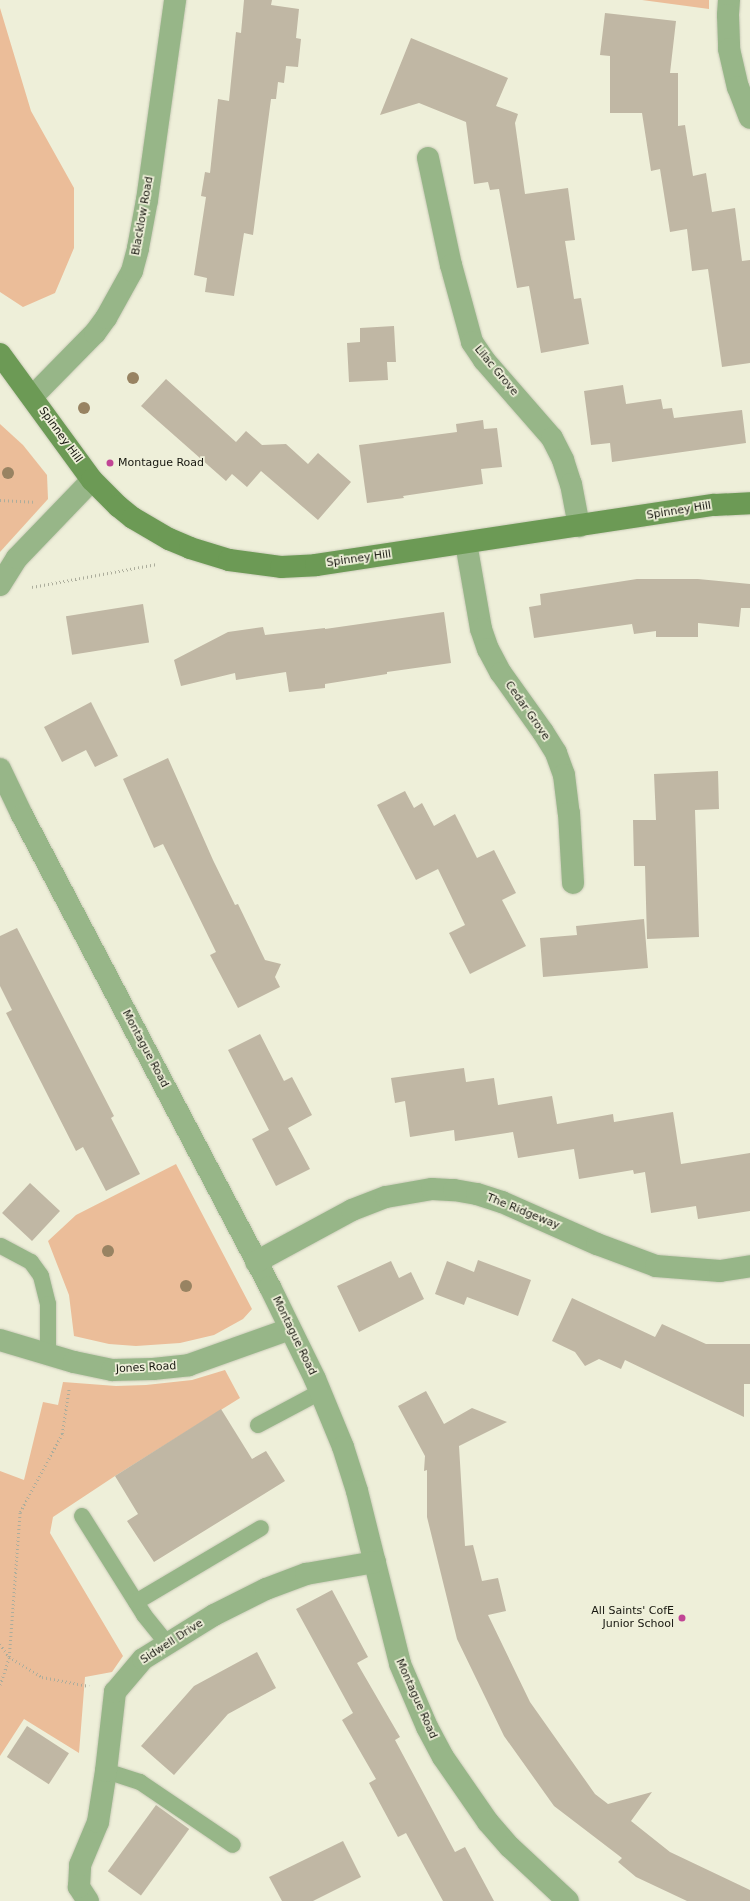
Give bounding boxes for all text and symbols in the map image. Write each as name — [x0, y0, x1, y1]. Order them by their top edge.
street label: Blacklow Road — [130, 176, 156, 256]
street label: Lilac Grove — [471, 343, 521, 399]
street label: Spinney Hill — [36, 405, 84, 465]
place label: Montague Road — [118, 456, 204, 470]
marker: Montague Road — [105, 458, 115, 468]
street label: Spinney Hill — [646, 499, 712, 523]
street label: Spinney Hill — [326, 548, 392, 570]
street label: Cedar Grove — [502, 679, 552, 743]
street label: Montague Road — [119, 1008, 171, 1090]
street label: The Ridgeway — [485, 1191, 561, 1233]
street label: Montague Road — [269, 1294, 319, 1378]
street label: Jones Road — [115, 1360, 177, 1376]
place label: All Saints' CofE Junior School — [591, 1605, 674, 1631]
marker: All Saints' CofE Junior School — [677, 1613, 687, 1623]
street label: Sidwell Drive — [138, 1617, 206, 1667]
street label: Montague Road — [392, 1657, 440, 1741]

